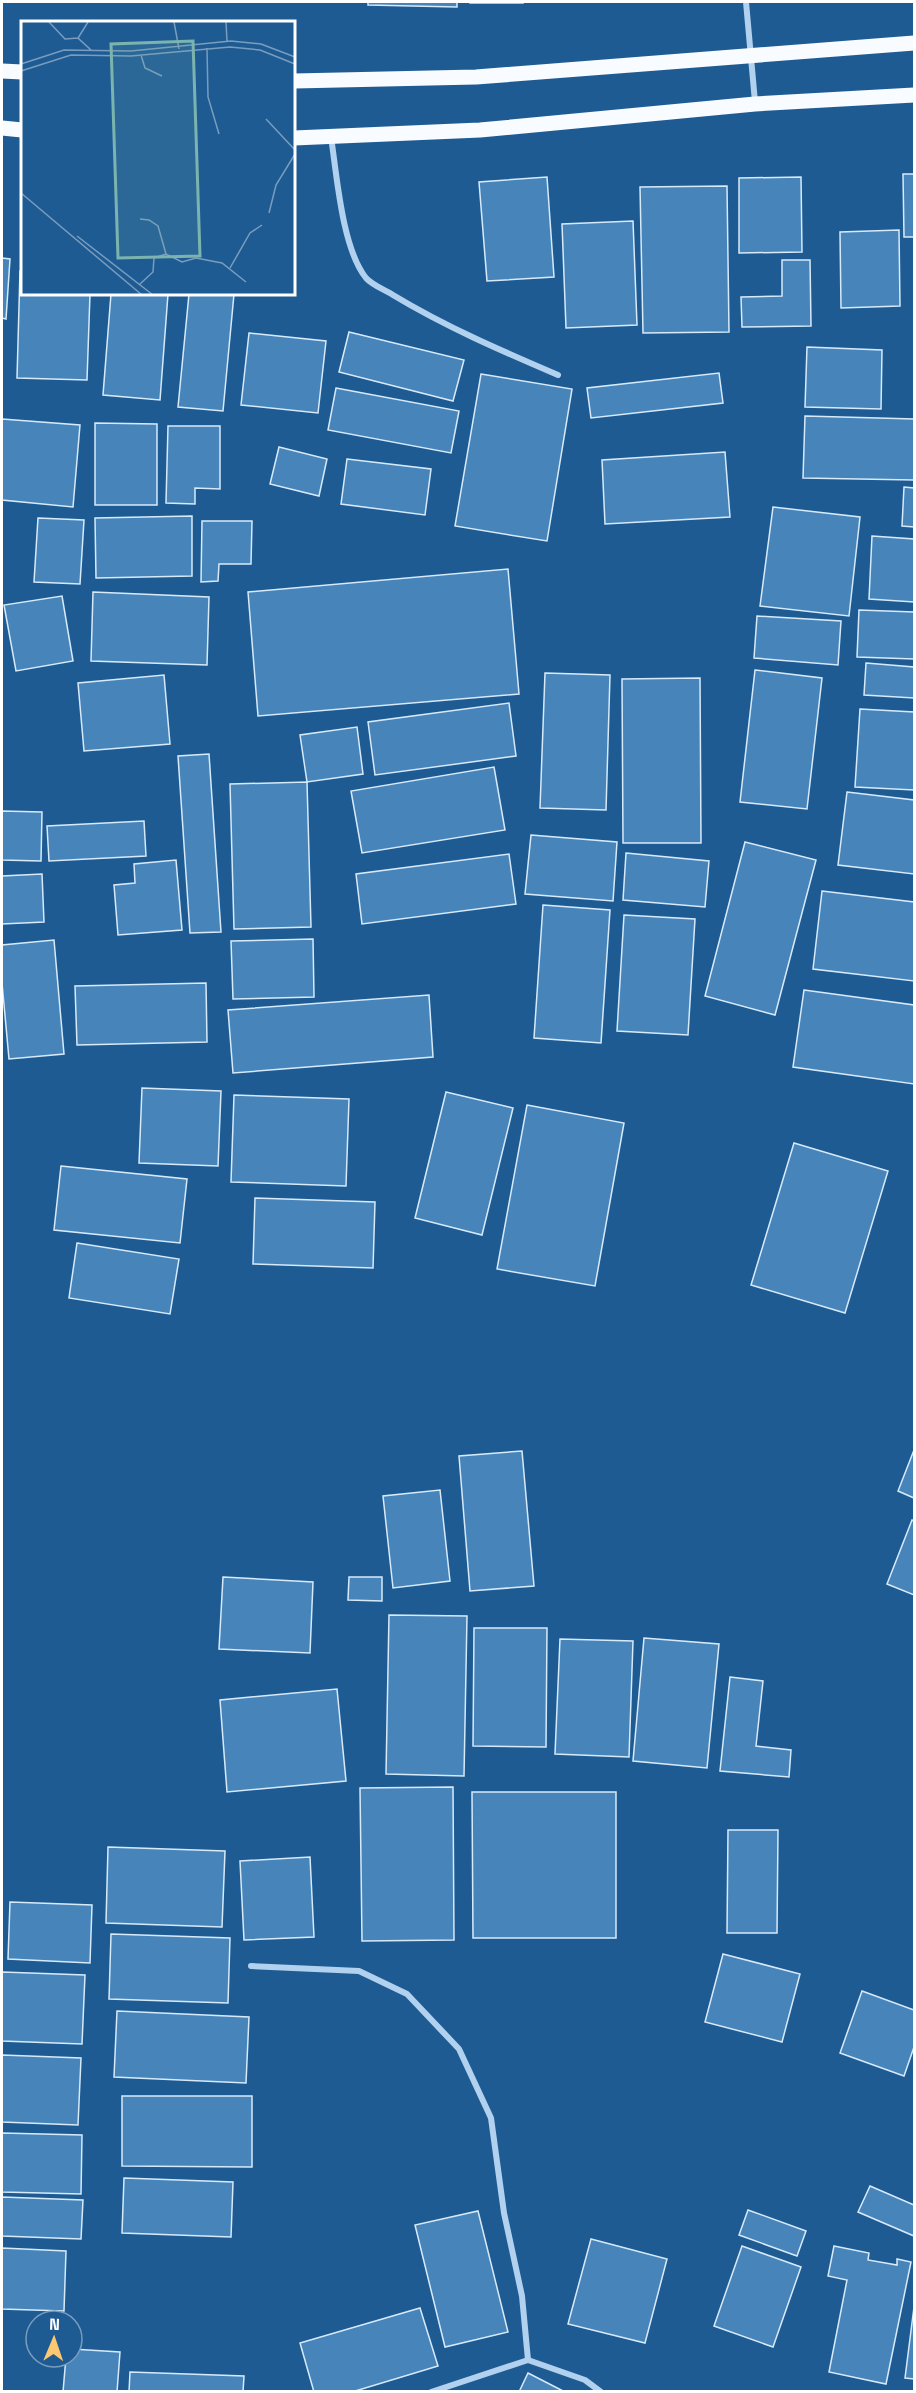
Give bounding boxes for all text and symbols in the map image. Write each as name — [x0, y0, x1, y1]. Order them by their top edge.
inset map — [21, 21, 296, 296]
north arrow — [24, 2309, 84, 2369]
text: N — [49, 2314, 60, 2335]

